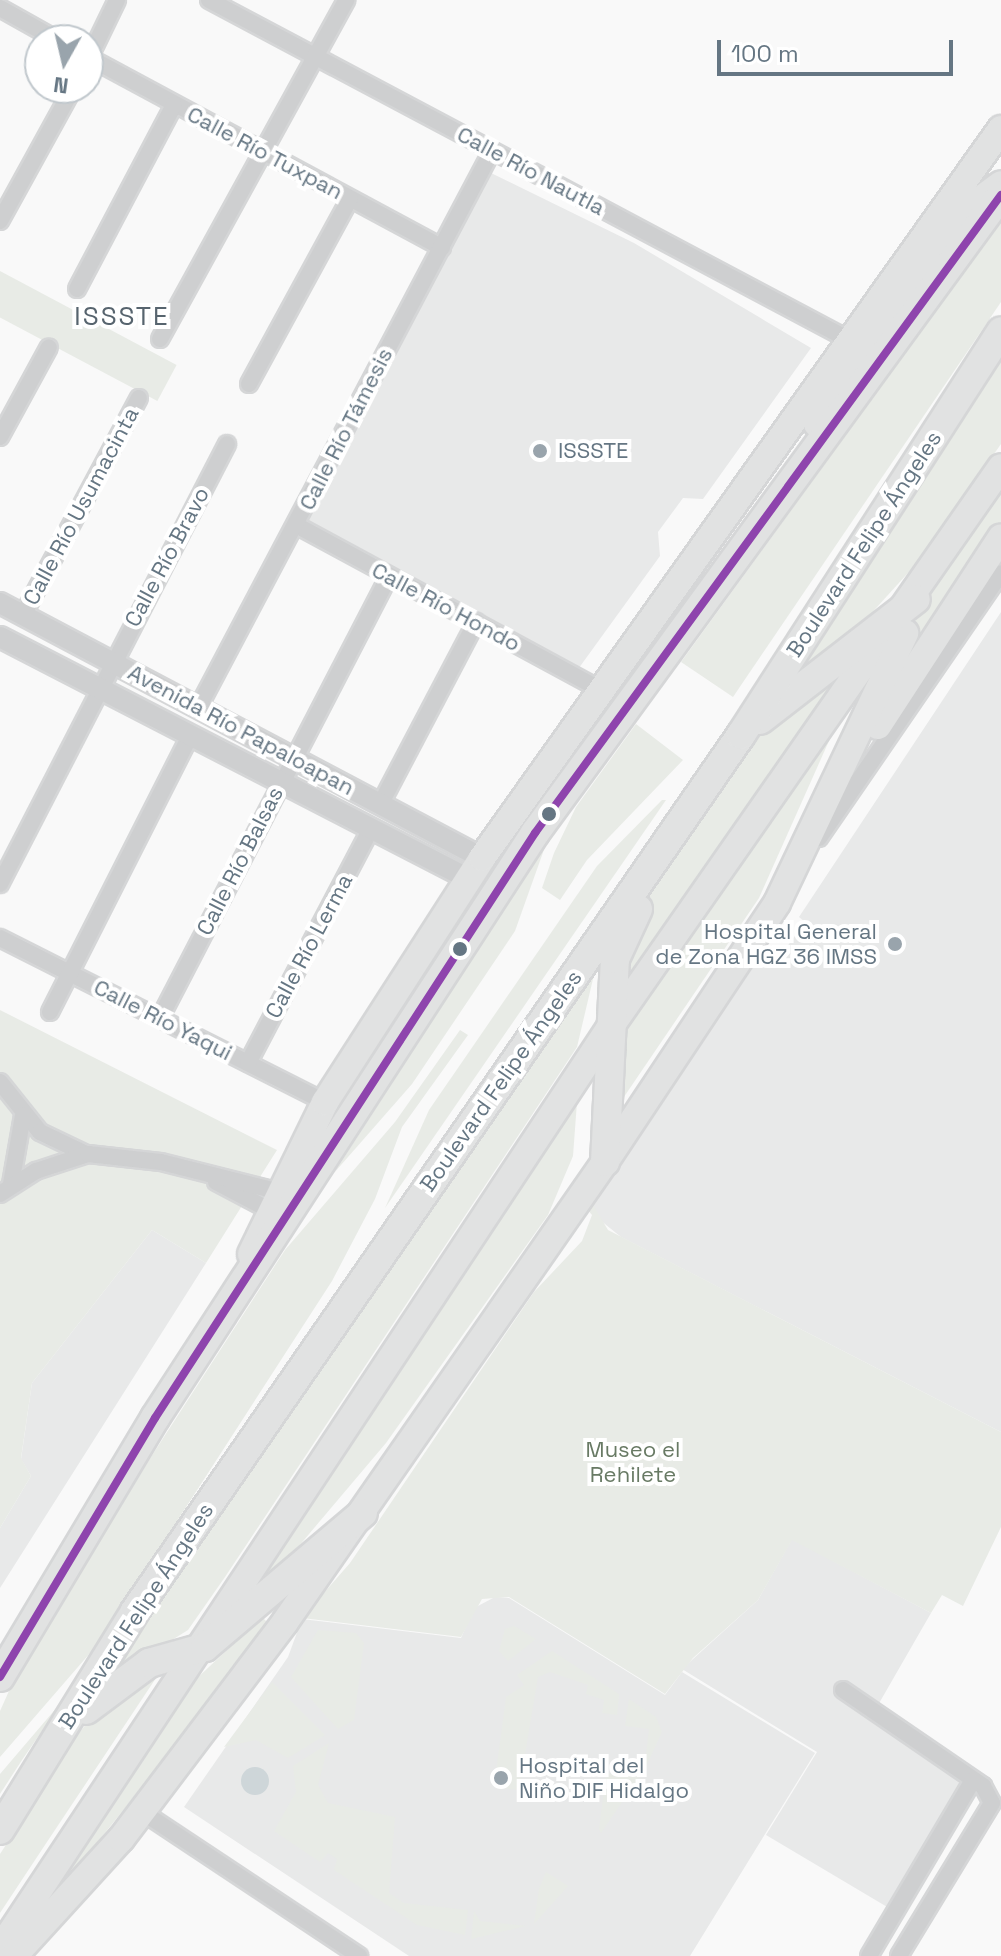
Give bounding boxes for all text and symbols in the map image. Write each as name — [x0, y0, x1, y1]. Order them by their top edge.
north arrow — [24, 24, 104, 104]
scale bar — [721, 24, 957, 74]
text: 100 m — [731, 38, 799, 69]
text: N — [52, 71, 70, 101]
street label: Calle Río Tuxpan — [183, 101, 347, 205]
street label: Calle Río Nautla — [453, 121, 609, 221]
district label: ISSSTE — [74, 301, 170, 333]
street label: Calle Río Támesis — [294, 343, 398, 515]
street label: Calle Río Usumacinta — [18, 403, 144, 609]
street label: Boulevard Felipe Ángeles — [781, 426, 947, 662]
place label: ISSSTE — [558, 438, 628, 464]
marker: ISSSTE — [529, 440, 551, 462]
street label: Calle Río Bravo — [119, 483, 215, 631]
street label: Calle Río Hondo — [367, 557, 525, 657]
street label: Avenida Río Papaloapan — [123, 659, 359, 801]
street label: Calle Río Balsas — [191, 782, 289, 940]
unlabelled marker — [541, 806, 557, 822]
street label: Calle Río Lerma — [260, 869, 358, 1023]
place label: Hospital General de Zona HGZ 36 IMSS — [655, 918, 877, 970]
marker: Hospital General de Zona HGZ 36 IMSS — [884, 933, 906, 955]
unlabelled marker — [452, 941, 468, 957]
street label: Boulevard Felipe Ángeles — [414, 965, 588, 1197]
street label: Calle Río Yaqui — [89, 974, 237, 1066]
park label: Museo el Rehilete — [586, 1436, 680, 1488]
street label: Boulevard Felipe Ángeles — [53, 1498, 219, 1734]
place label: Hospital del Niño DIF Hidalgo — [519, 1752, 689, 1804]
marker: Hospital del Niño DIF Hidalgo — [490, 1767, 512, 1789]

